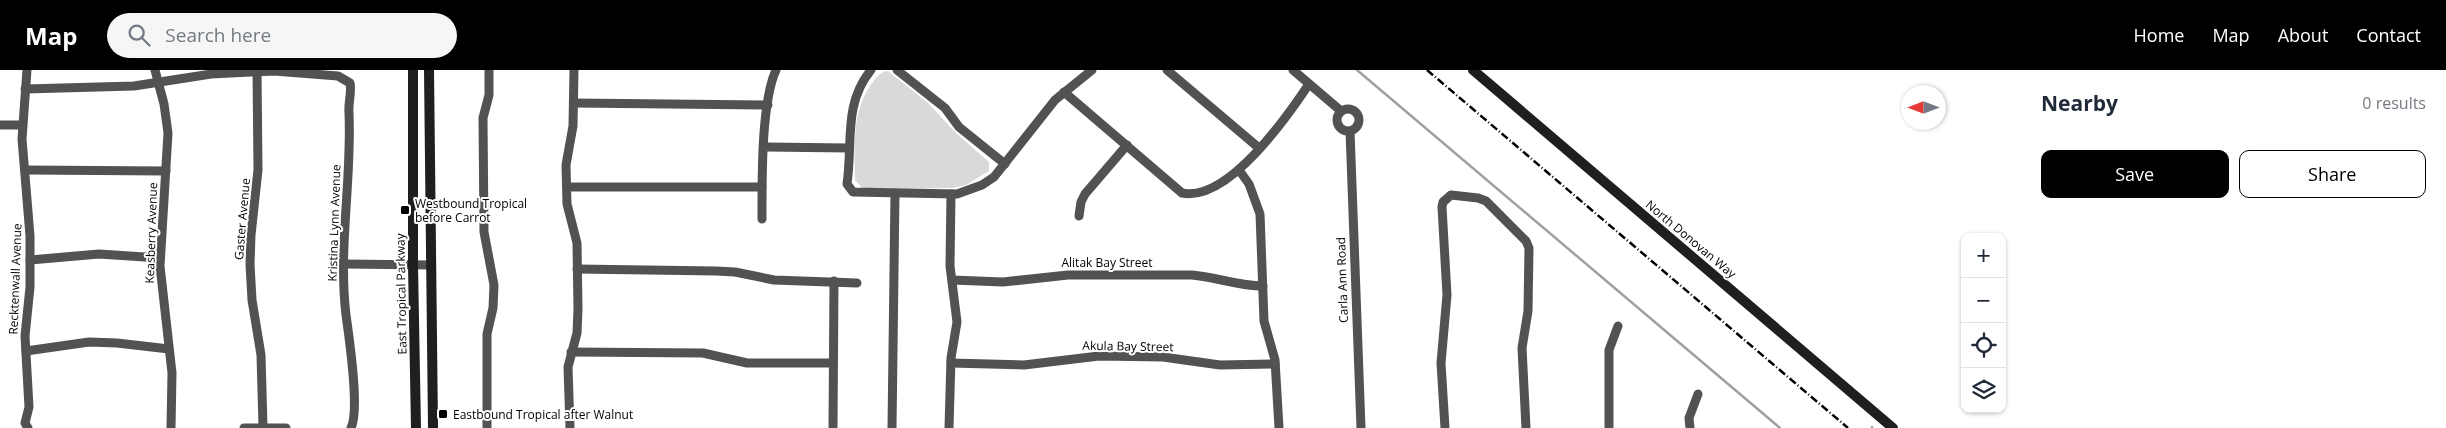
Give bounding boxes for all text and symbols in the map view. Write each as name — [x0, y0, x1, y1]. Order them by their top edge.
search box — [107, 13, 457, 58]
text: Map — [25, 19, 77, 52]
icon: search — [125, 21, 153, 49]
text: Search here — [165, 22, 271, 48]
text: Home — [2134, 23, 2184, 47]
text: Map — [2212, 23, 2250, 47]
text: About — [2278, 23, 2328, 47]
text: Contact — [2356, 23, 2421, 47]
north arrow — [1901, 85, 1946, 130]
text: Nearby — [2041, 89, 2118, 117]
text: 0 results — [2362, 92, 2426, 114]
button: Save — [2041, 150, 2229, 198]
button: Share — [2239, 150, 2426, 198]
street label: Kristina Lynn Avenue — [323, 164, 345, 282]
street label: Gaster Avenue — [230, 177, 254, 261]
street label: Keasberry Avenue — [141, 182, 161, 284]
place label: Westbound Tropical before Carrot — [415, 195, 527, 226]
street label: North Donovan Way — [1642, 196, 1741, 283]
marker: Westbound Tropical before Carrot — [399, 204, 411, 216]
street label: Recktenwall Avenue — [5, 223, 25, 335]
street label: East Tropical Parkway — [391, 232, 411, 355]
map controls — [1961, 233, 2006, 413]
button: + — [1961, 233, 2006, 278]
street label: Carla Ann Road — [1332, 237, 1352, 323]
street label: Alitak Bay Street — [1061, 254, 1153, 271]
button: − — [1961, 278, 2006, 323]
button: locate — [1961, 323, 2006, 368]
street label: Akula Bay Street — [1082, 337, 1174, 355]
button: layers — [1961, 368, 2006, 413]
place label: Eastbound Tropical after Walnut — [453, 406, 633, 423]
marker: Eastbound Tropical after Walnut — [437, 408, 449, 420]

